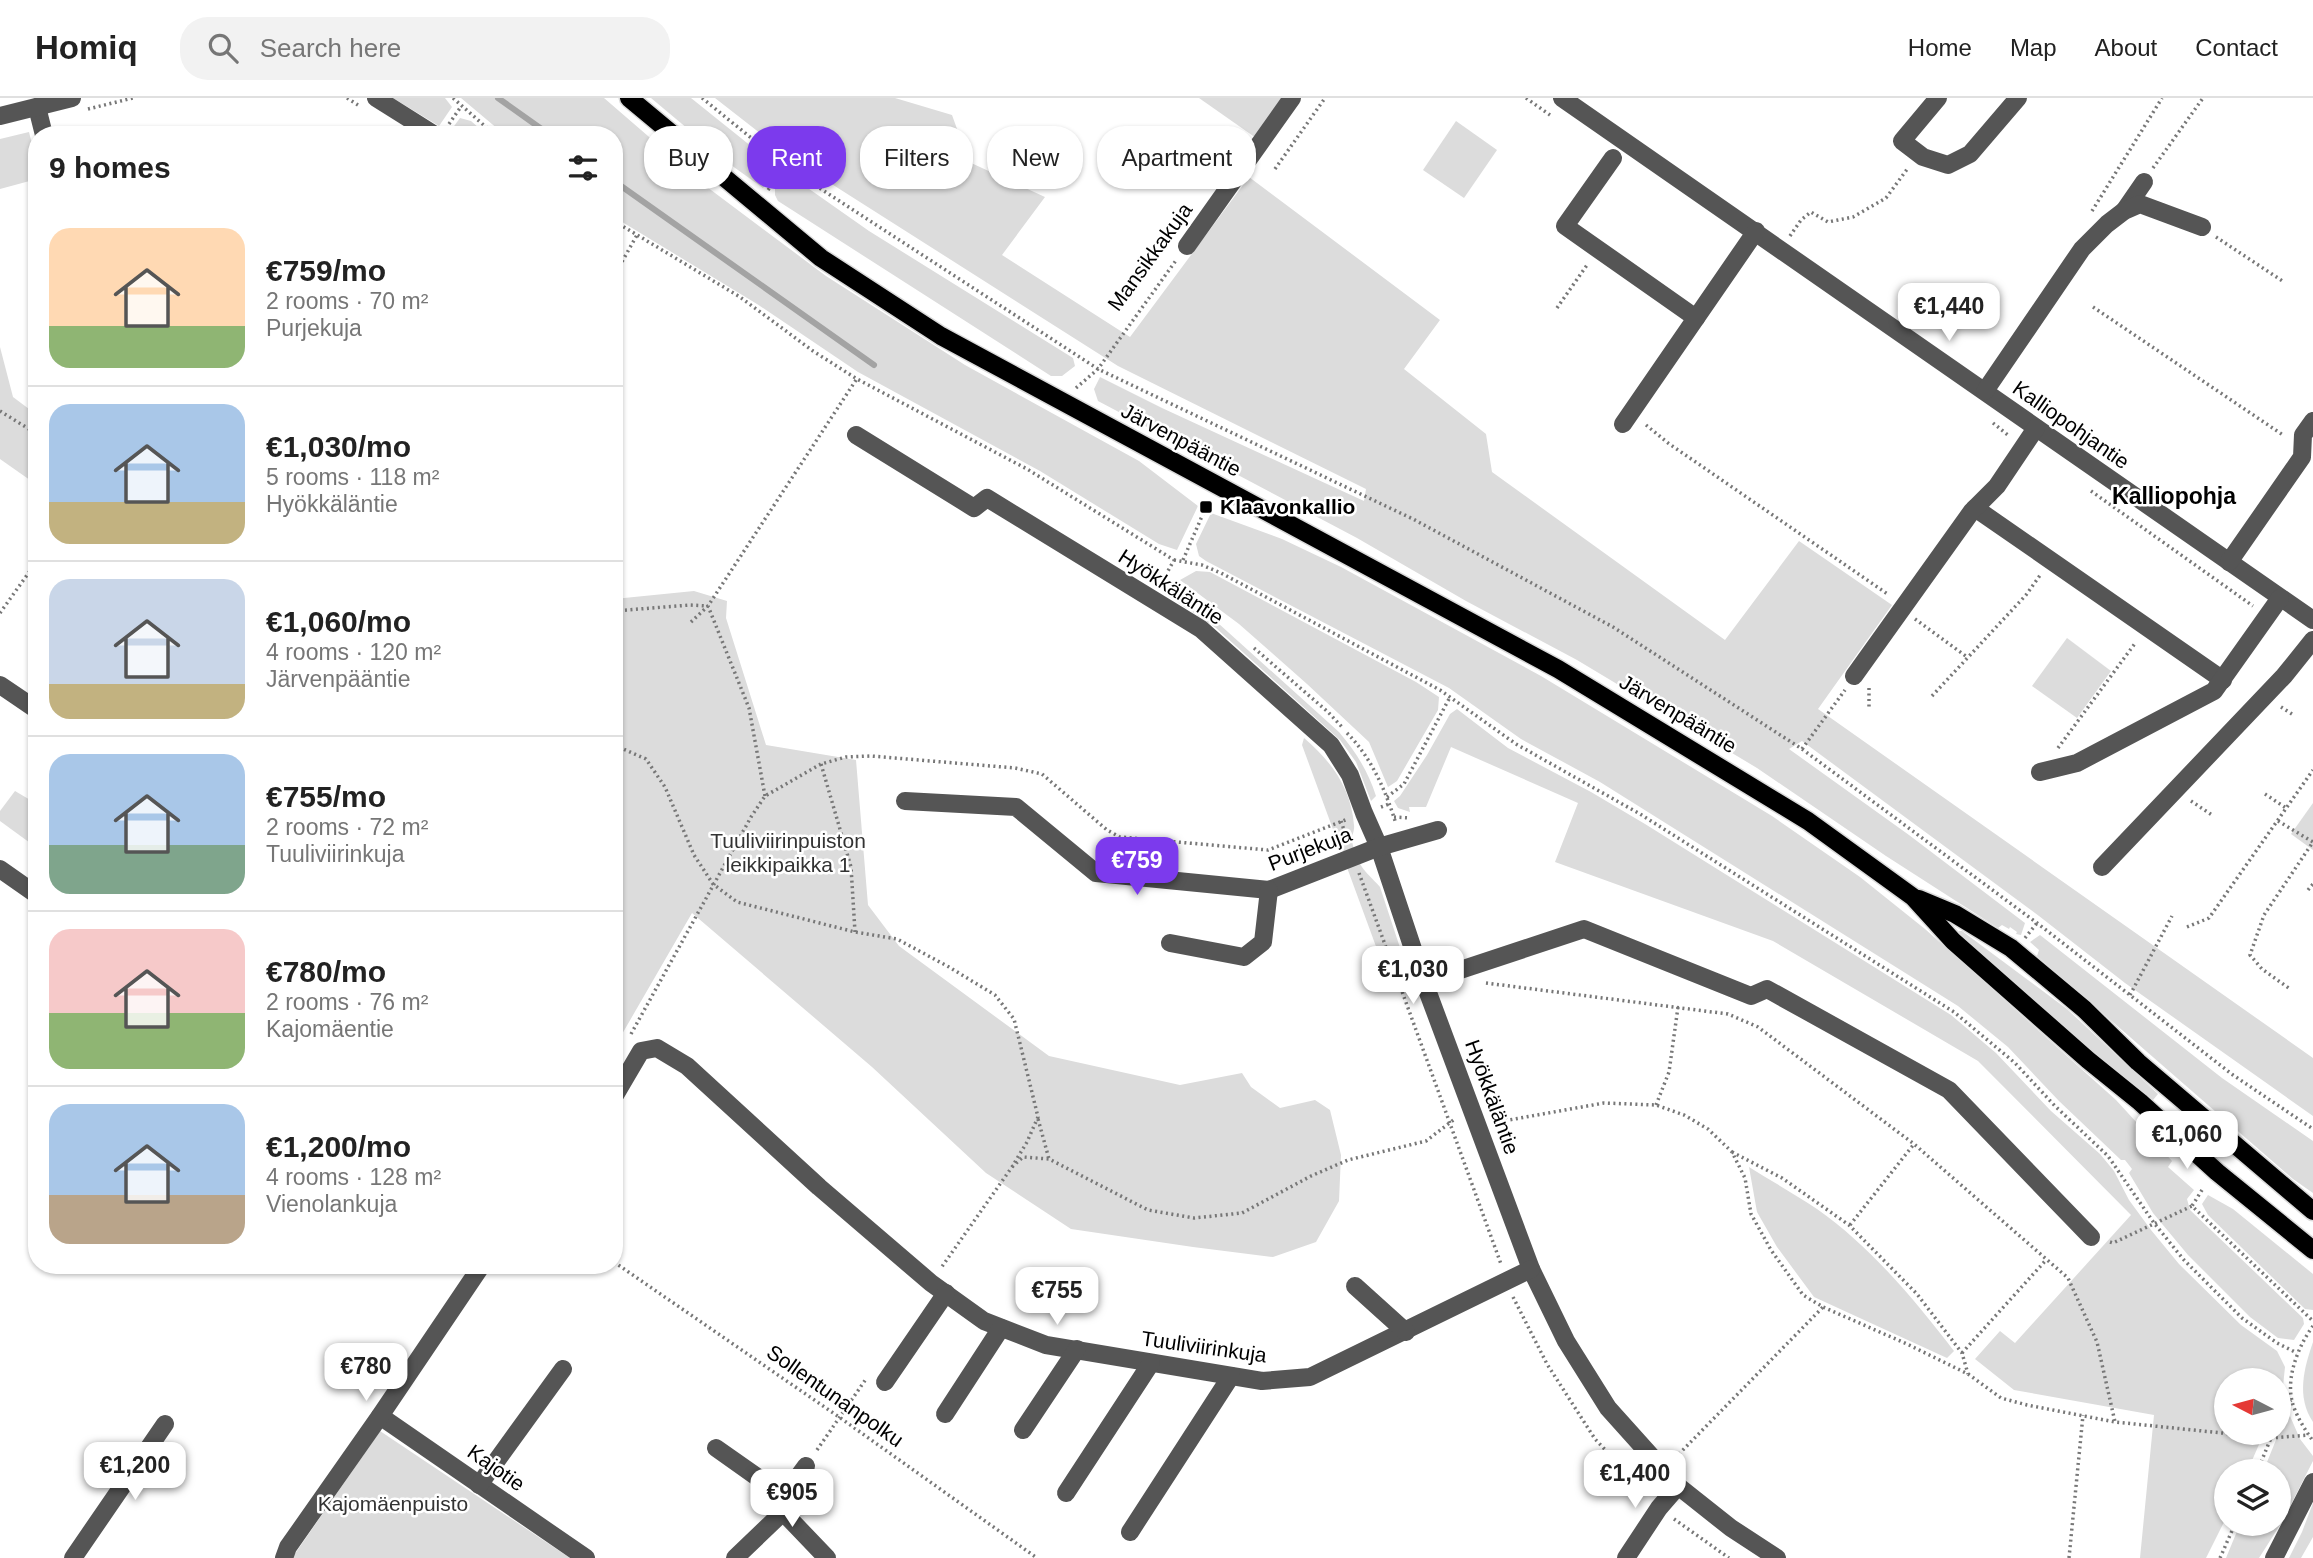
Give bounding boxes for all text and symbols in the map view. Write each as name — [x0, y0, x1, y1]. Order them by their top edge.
search box — [180, 17, 670, 80]
text: Homiq — [35, 29, 138, 66]
icon: search — [204, 29, 242, 67]
text: Search here — [260, 33, 401, 63]
text: Home — [1908, 34, 1972, 61]
text: Map — [2010, 34, 2057, 61]
text: About — [2095, 34, 2157, 61]
text: Contact — [2195, 34, 2278, 61]
chip: Buy — [644, 126, 733, 189]
chip: Rent — [747, 126, 846, 189]
chip: Filters — [860, 126, 973, 189]
chip: New — [987, 126, 1083, 189]
chip: Apartment — [1097, 126, 1256, 189]
icon: filters — [564, 149, 602, 187]
text: 9 homes — [49, 151, 171, 184]
street label: Mansikkakuja — [1103, 198, 1196, 315]
text: €759/mo — [266, 254, 386, 287]
icon: home — [105, 256, 189, 340]
pin: €1,440 — [1892, 284, 2006, 343]
text: 2 rooms · 70 m² — [266, 288, 428, 314]
text: €1,440 — [1914, 293, 1984, 319]
text: Purjekuja — [266, 315, 362, 341]
street label: Kalliopohjantie — [2009, 376, 2134, 473]
street label: Järvenpääntie — [1118, 398, 1245, 481]
text: €1,030/mo — [266, 430, 411, 463]
icon: home — [105, 432, 189, 516]
text: 5 rooms · 118 m² — [266, 464, 439, 490]
district label: Kalliopohja — [2112, 483, 2236, 509]
text: Hyökkäläntie — [266, 491, 398, 517]
place label: Klaavonkallio — [1220, 495, 1355, 518]
marker: Klaavonkallio — [1198, 499, 1214, 515]
street label: Hyökkäläntie — [1115, 544, 1228, 629]
text: €1,060/mo — [266, 605, 411, 638]
icon: home — [105, 607, 189, 691]
text: 4 rooms · 120 m² — [266, 639, 441, 665]
text: Järvenpääntie — [266, 666, 411, 692]
street label: Järvenpääntie — [1616, 670, 1741, 757]
text: €755/mo — [266, 780, 386, 813]
icon: home — [105, 782, 189, 866]
text: 2 rooms · 72 m² — [266, 814, 428, 840]
street label: Purjekuja — [1265, 822, 1355, 875]
park label: Tuuliviirinpuiston leikkipaikka 1 — [710, 829, 866, 876]
pin: €759 — [1096, 838, 1178, 897]
text: Tuuliviirinkuja — [266, 841, 404, 867]
text: €759 — [1111, 847, 1163, 873]
pin: €1,030 — [1356, 946, 1470, 1006]
text: €780/mo — [266, 955, 386, 988]
text: €1,030 — [1378, 956, 1448, 982]
icon: home — [105, 957, 189, 1041]
text: 2 rooms · 76 m² — [266, 989, 428, 1015]
text: Kajomäentie — [266, 1016, 394, 1042]
street label: Hyökkäläntie — [1461, 1036, 1524, 1157]
pin: €1,060 — [2130, 1112, 2244, 1171]
text: €1,060 — [2152, 1121, 2222, 1147]
text: €1,200/mo — [266, 1130, 411, 1163]
icon: home — [105, 1132, 189, 1216]
text: 4 rooms · 128 m² — [266, 1164, 441, 1190]
text: Vienolankuja — [266, 1191, 397, 1217]
pin: €755 — [1016, 1268, 1098, 1327]
text: €755 — [1031, 1277, 1083, 1303]
street label: Tuuliviirinkuja — [1140, 1326, 1269, 1367]
street label: Sollentunanpolku — [763, 1340, 908, 1451]
pin: €780 — [325, 1344, 407, 1403]
text: €780 — [340, 1353, 392, 1379]
north arrow — [2214, 1368, 2291, 1446]
map controls — [2214, 1368, 2291, 1536]
street label: Kajotie — [463, 1440, 529, 1495]
pin: €1,200 — [78, 1442, 192, 1502]
pin: €1,400 — [1578, 1450, 1692, 1510]
text: €1,200 — [100, 1452, 170, 1478]
button: layers — [2214, 1459, 2291, 1536]
text: €1,400 — [1600, 1460, 1670, 1486]
pin: €905 — [751, 1470, 833, 1529]
text: €905 — [766, 1479, 818, 1505]
park label: Kajomäenpuisto — [318, 1492, 468, 1515]

